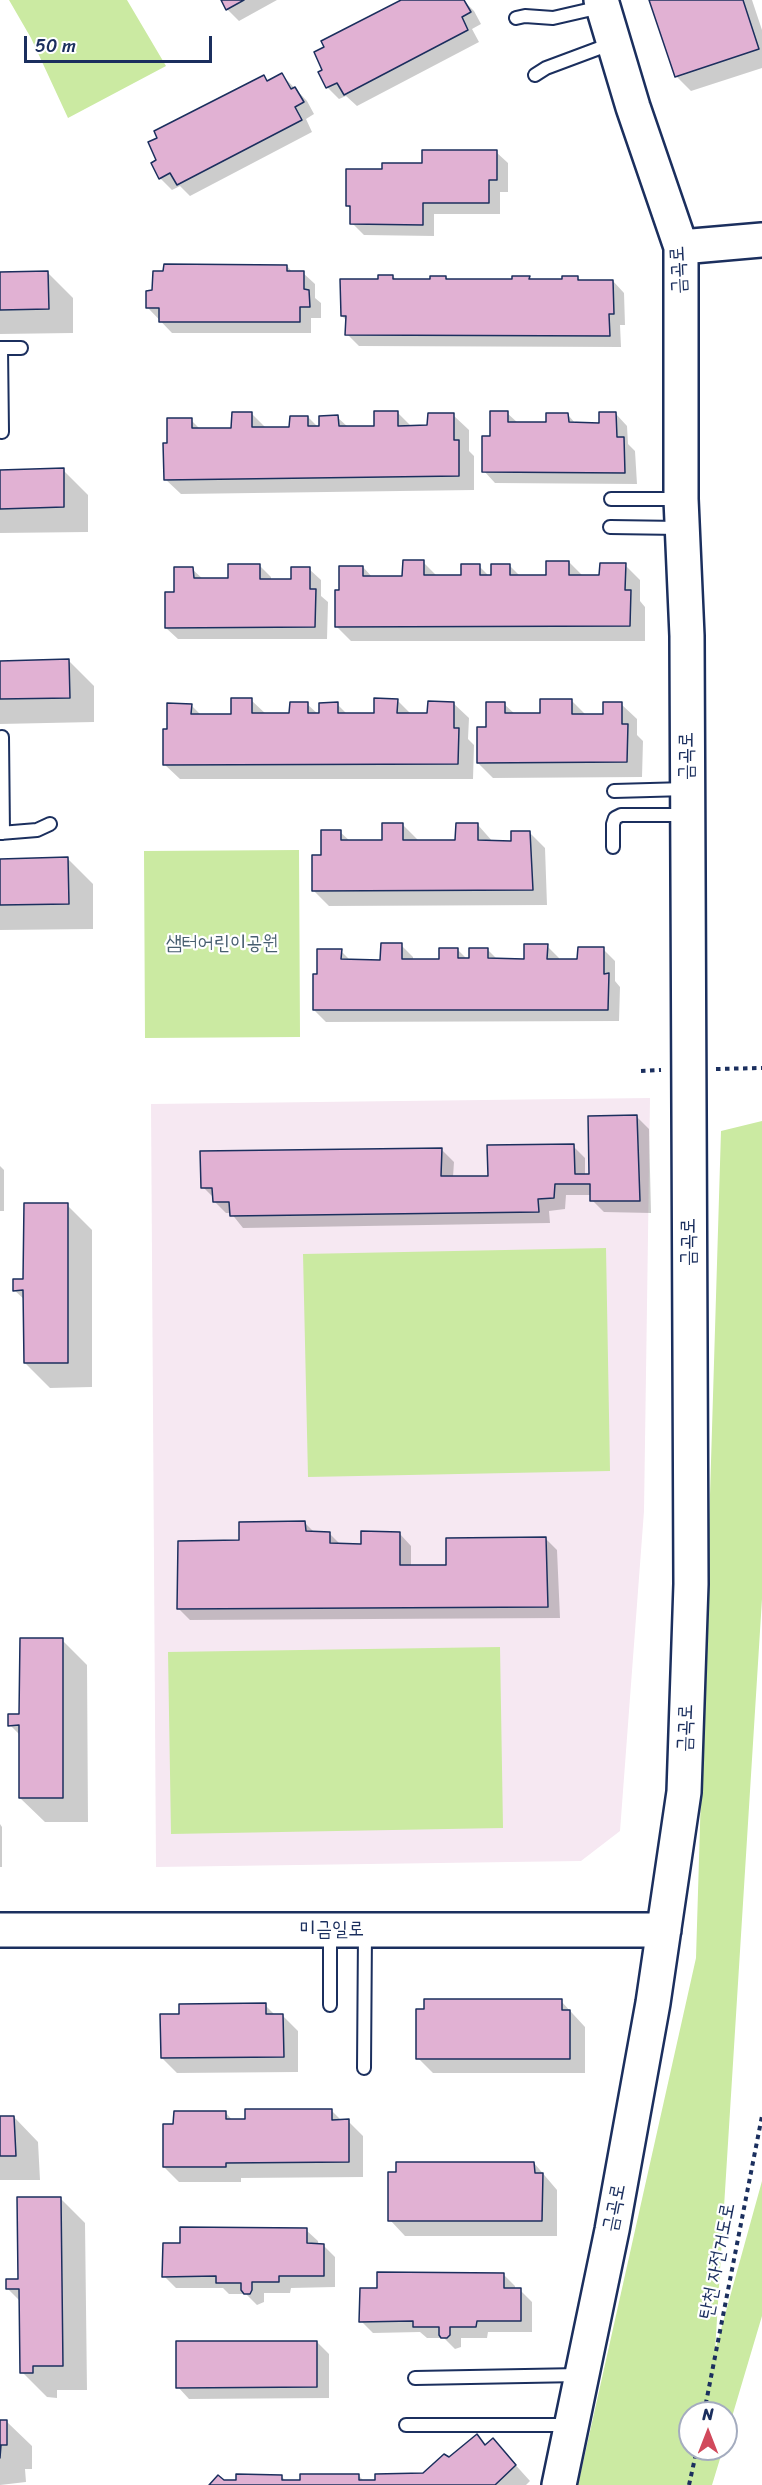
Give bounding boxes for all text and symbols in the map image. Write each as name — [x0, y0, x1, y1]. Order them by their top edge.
scale bar — [27, 24, 214, 62]
text: 50 m — [35, 30, 76, 62]
street label: 금곡로 — [666, 245, 692, 295]
street label: 금곡로 — [675, 732, 699, 780]
park label: 샘터어린이공원 — [166, 932, 278, 956]
street label: 금곡로 — [677, 1218, 701, 1266]
street label: 금곡로 — [673, 1703, 699, 1753]
street label: 미금일로 — [300, 1918, 364, 1942]
street label: 금곡로 — [599, 2182, 631, 2234]
street label: 탄천 자전거도로 — [695, 2201, 741, 2321]
text: N — [702, 2400, 714, 2429]
north arrow — [678, 2401, 738, 2461]

